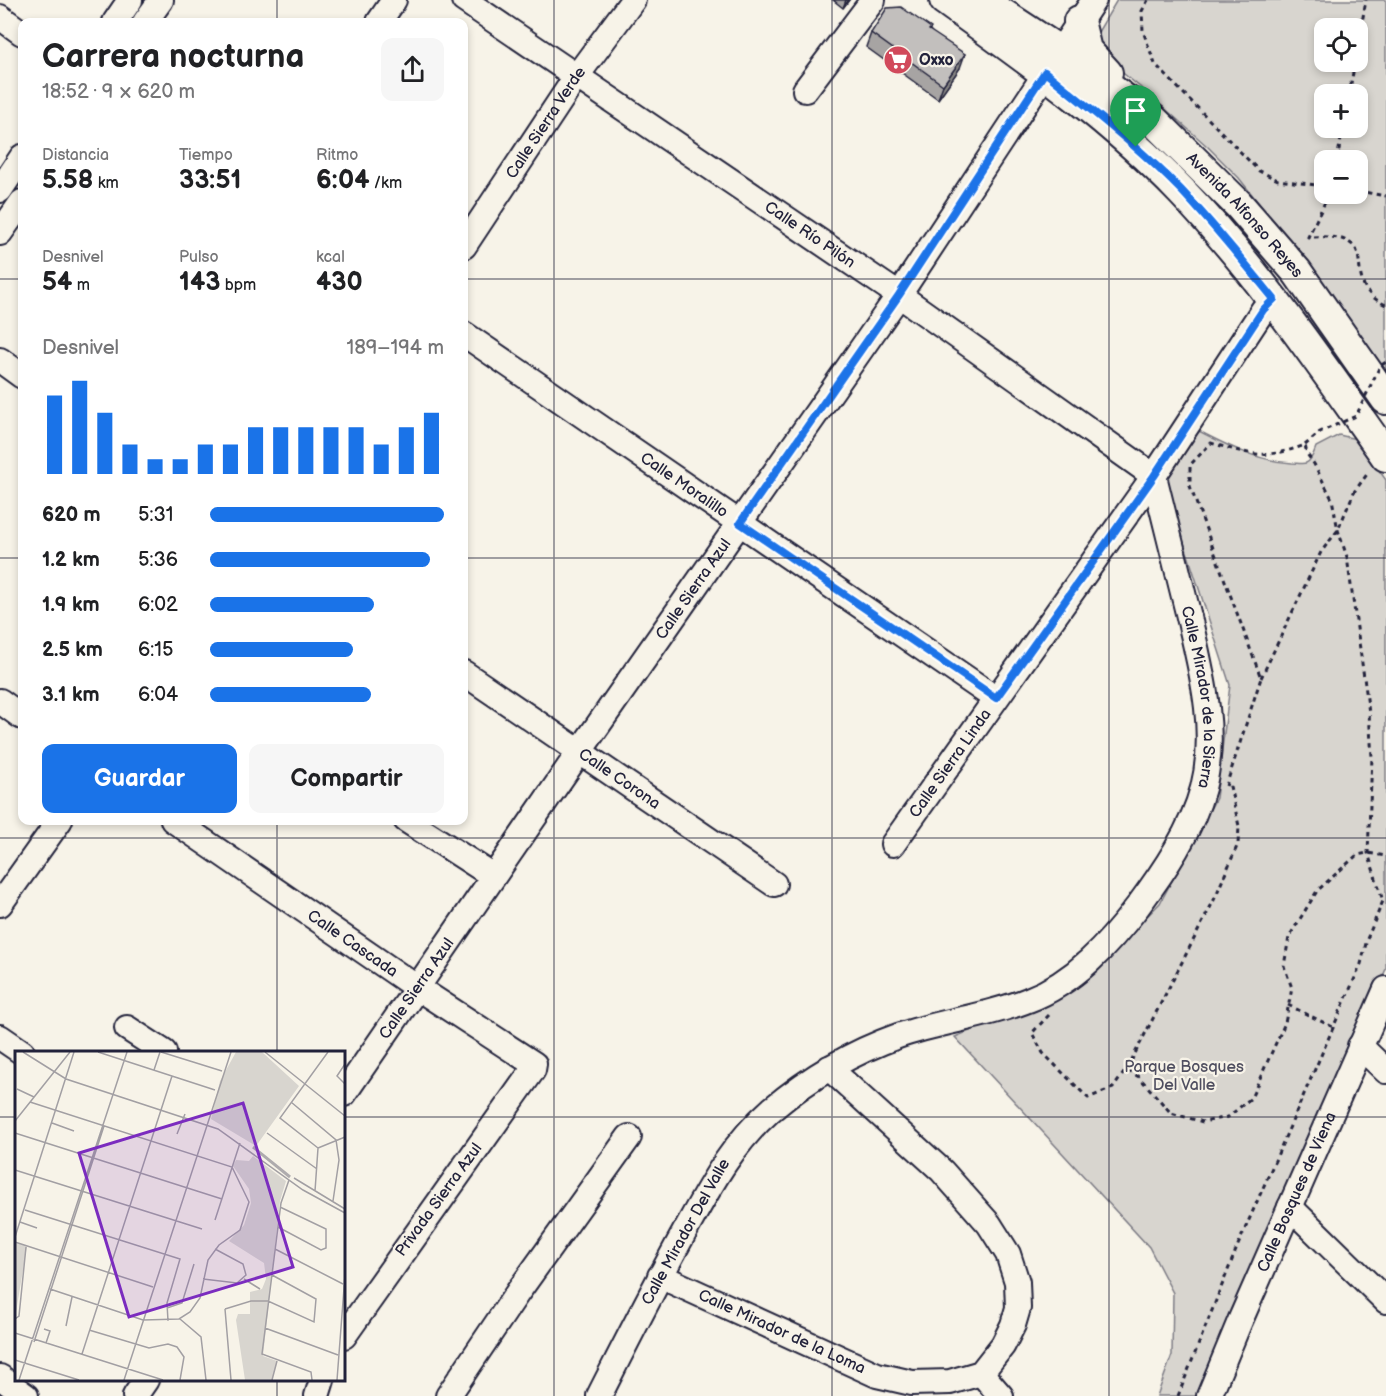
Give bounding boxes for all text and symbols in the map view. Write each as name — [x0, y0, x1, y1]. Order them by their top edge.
map controls — [1314, 18, 1368, 204]
button: locate — [1314, 18, 1368, 72]
text: Carrera nocturna — [42, 37, 304, 77]
button: share — [381, 38, 444, 101]
supermarket icon: Oxxo — [882, 44, 914, 76]
place label: Oxxo — [919, 51, 954, 70]
street label: Calle Sierra Verde — [502, 63, 590, 182]
text: 18:52 · 9 × 620 m — [42, 80, 195, 104]
button: + — [1314, 84, 1368, 138]
pin — [1110, 85, 1161, 147]
icon: arrive — [1119, 94, 1152, 127]
text: Distancia — [42, 146, 109, 165]
text: Tiempo — [179, 146, 233, 165]
text: Ritmo — [316, 146, 358, 165]
street label: Avenida Alfonso Reyes — [1182, 149, 1307, 281]
button: − — [1314, 150, 1368, 204]
text: 5.58 — [42, 165, 93, 196]
text: 33:51 — [179, 165, 242, 196]
text: 6:04 — [316, 165, 370, 196]
text: km — [93, 174, 119, 193]
text: /km — [370, 174, 402, 193]
street label: Calle Río Pilón — [761, 197, 859, 272]
text: Desnivel — [42, 248, 104, 267]
text: Pulso — [179, 248, 219, 267]
text: kcal — [316, 248, 345, 267]
text: 54 — [42, 267, 72, 298]
text: 143 — [179, 267, 220, 298]
text: 430 — [316, 267, 363, 298]
text: m — [72, 276, 90, 295]
text: bpm — [220, 276, 256, 295]
text: Desnivel — [42, 336, 119, 360]
text: 189–194 m — [346, 336, 444, 360]
street label: Calle Moralillo — [637, 448, 732, 522]
text: 620 m — [42, 503, 101, 527]
text: 5:31 — [138, 503, 174, 527]
street label: Calle Sierra Azul — [652, 535, 735, 643]
text: 1.2 km — [42, 548, 100, 572]
text: 5:36 — [138, 548, 178, 572]
text: 1.9 km — [42, 593, 99, 617]
text: 6:02 — [138, 593, 178, 617]
street label: Calle Mirador de la Sierra — [1177, 604, 1218, 790]
text: 2.5 km — [42, 638, 103, 662]
text: 6:15 — [138, 638, 173, 662]
text: 3.1 km — [42, 683, 99, 707]
text: 6:04 — [138, 683, 178, 707]
street label: Calle Sierra Linda — [905, 705, 995, 821]
button: Guardar — [42, 744, 237, 813]
button: Compartir — [249, 744, 444, 813]
street label: Calle Corona — [575, 744, 664, 813]
street label: Calle Cascada — [304, 906, 402, 981]
street label: Calle Sierra Azul — [375, 934, 458, 1043]
inset map — [15, 1051, 345, 1381]
park label: Parque Bosques Del Valle — [1124, 1058, 1244, 1095]
street label: Calle Bosques de Viena — [1253, 1109, 1340, 1275]
street label: Privada Sierra Azul — [392, 1140, 486, 1260]
street label: Calle Mirador Del Valle — [638, 1155, 734, 1308]
street label: Calle Mirador de la Loma — [695, 1285, 869, 1378]

